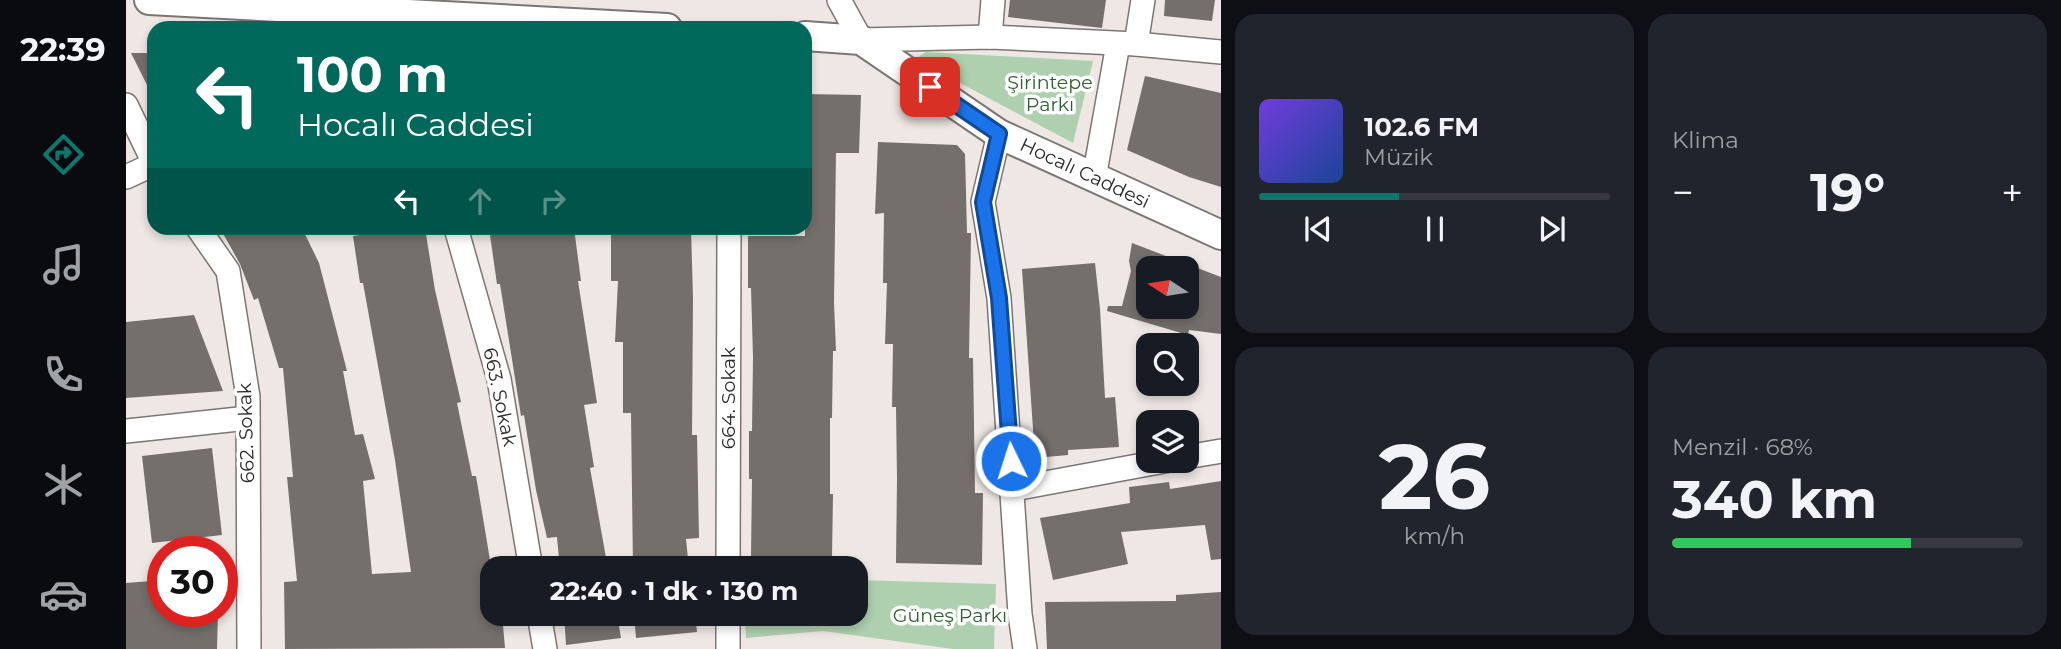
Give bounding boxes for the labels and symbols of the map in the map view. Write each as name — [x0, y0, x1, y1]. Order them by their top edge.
pin — [900, 57, 960, 117]
park label: Şirintepe Parkı — [1007, 71, 1093, 116]
street label: Hocalı Caddesi — [1016, 133, 1154, 213]
north arrow — [1136, 256, 1199, 318]
street label: 663. Sokak — [478, 346, 522, 449]
street label: 664. Sokak — [717, 346, 740, 449]
street label: 662. Sokak — [233, 382, 259, 484]
position arrow — [974, 424, 1048, 498]
speed limit sign: 30 — [147, 536, 238, 627]
park label: Güneş Parkı — [893, 604, 1007, 627]

